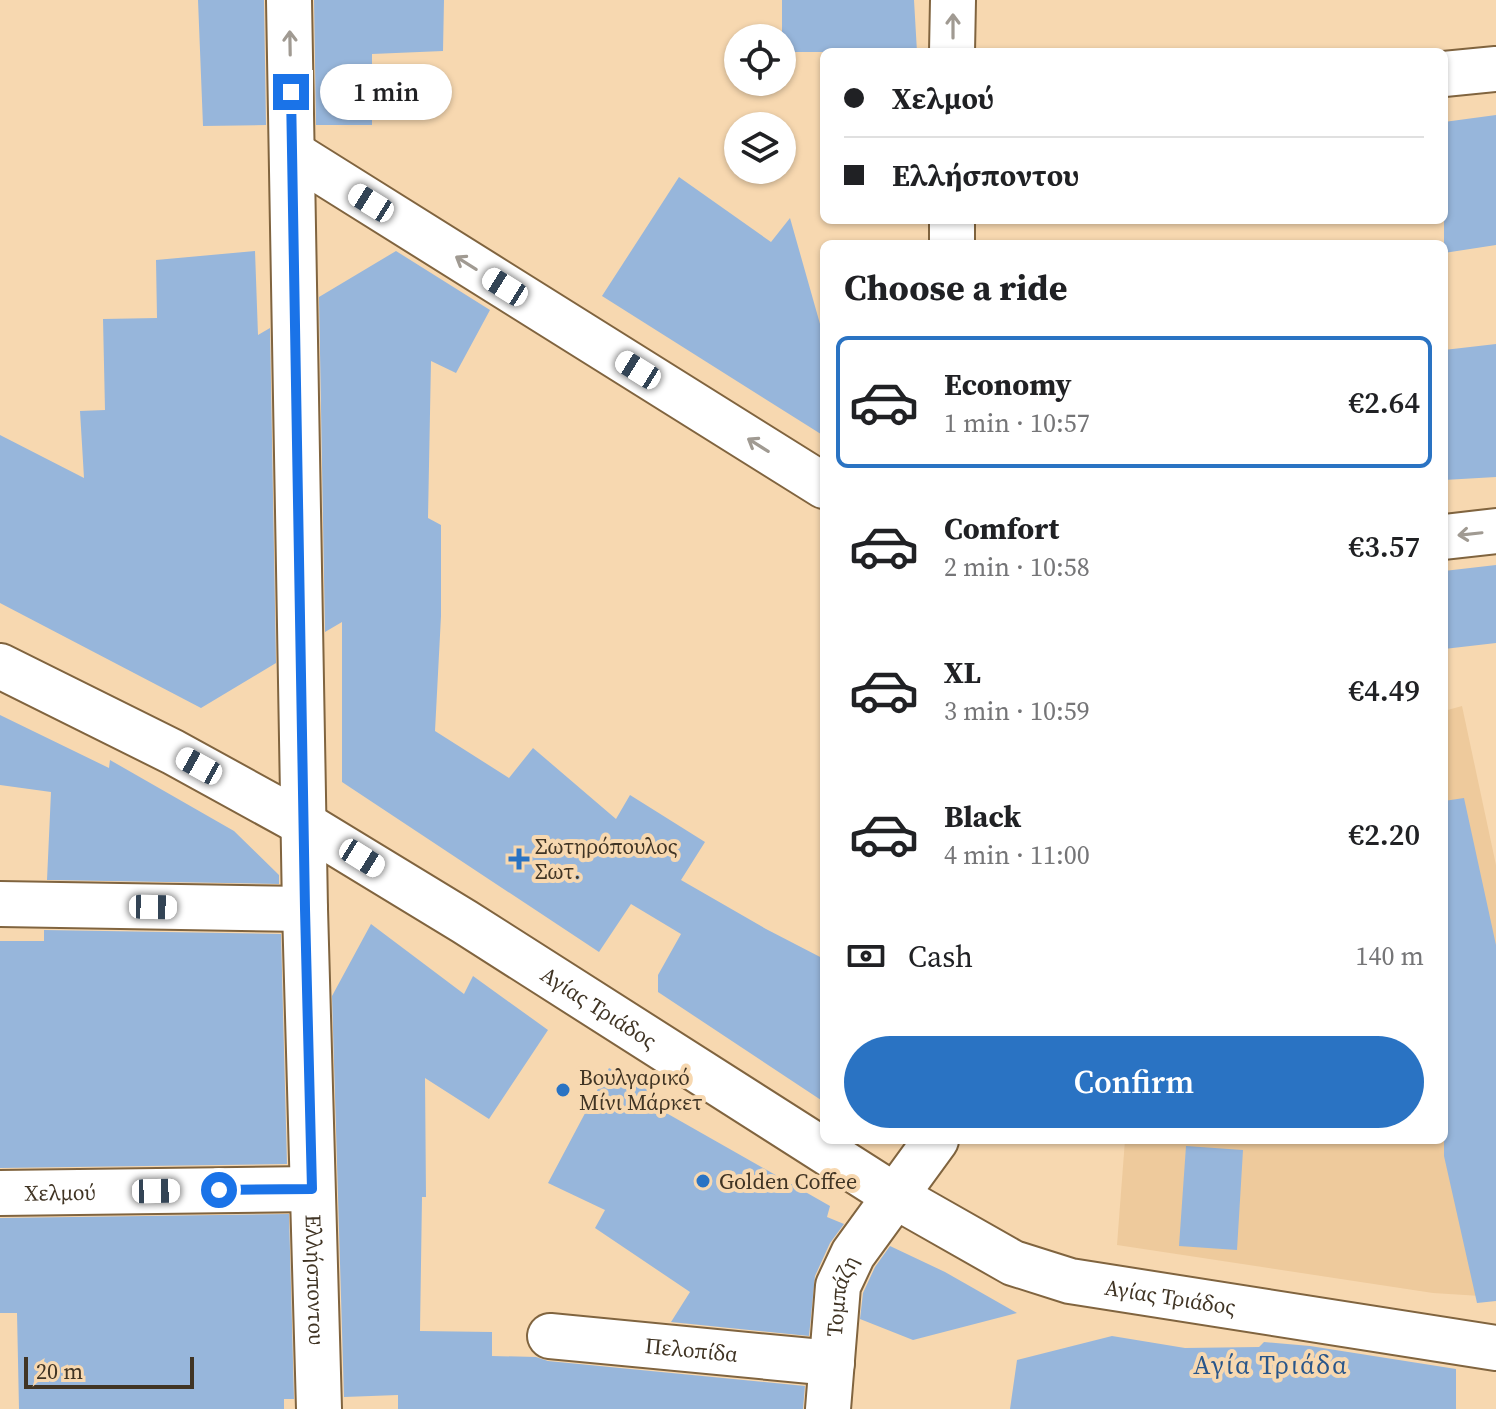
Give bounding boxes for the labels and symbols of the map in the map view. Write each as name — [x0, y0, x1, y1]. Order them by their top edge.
one-way arrow — [945, 13, 960, 40]
one-way arrow — [282, 30, 298, 57]
callout: 1 min — [319, 64, 451, 120]
route end — [273, 74, 309, 110]
car — [344, 180, 398, 226]
one-way arrow — [455, 254, 478, 270]
car — [478, 264, 532, 310]
car — [611, 347, 665, 393]
one-way arrow — [747, 437, 770, 453]
one-way arrow — [1457, 526, 1484, 541]
car — [172, 744, 226, 788]
place label: Σωτηρόπουλος Σωτ. — [535, 831, 678, 886]
car — [335, 835, 389, 881]
marker: Σωτηρόπουλος Σωτ. — [510, 850, 528, 868]
car — [129, 895, 177, 919]
street label: Αγίας Τριάδος — [535, 959, 663, 1056]
place label: Βουλγαρικό Μίνι Μάρκετ — [579, 1062, 703, 1117]
marker: Βουλγαρικό Μίνι Μάρκετ — [554, 1081, 572, 1099]
place label: Golden Coffee — [719, 1166, 857, 1196]
route start — [201, 1172, 237, 1208]
marker: Golden Coffee — [694, 1172, 712, 1190]
street label: Χελμού — [24, 1177, 96, 1208]
car — [132, 1179, 180, 1203]
street label: Ελλήσποντου — [299, 1214, 332, 1346]
street label: Τομπάζη — [819, 1251, 865, 1338]
street label: Αγίας Τριάδος — [1103, 1272, 1238, 1322]
street label: Πελοπίδα — [644, 1330, 739, 1369]
district label: Αγία Τριάδα — [1193, 1347, 1349, 1383]
scale bar — [24, 1353, 194, 1389]

